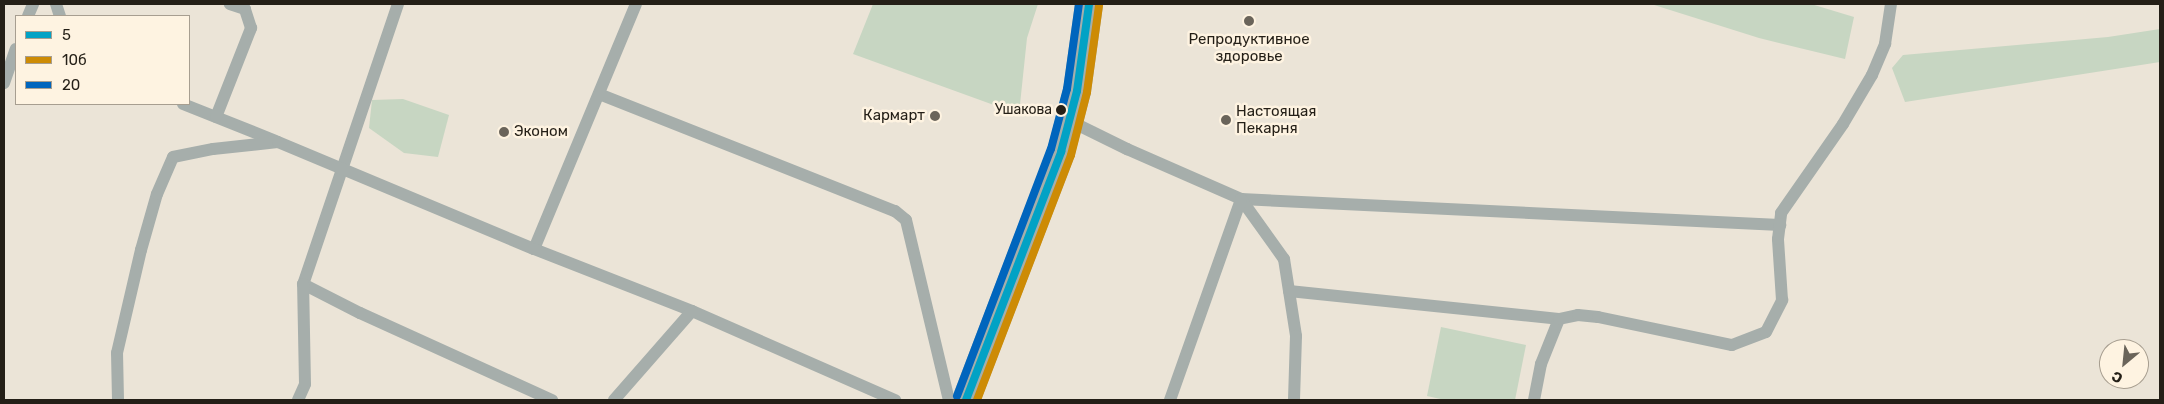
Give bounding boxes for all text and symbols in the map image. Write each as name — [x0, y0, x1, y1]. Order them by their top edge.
marker: Репродуктивное здоровье — [1242, 14, 1256, 28]
legend — [15, 15, 190, 105]
text: 5 — [62, 26, 71, 44]
place label: Репродуктивное здоровье — [1188, 30, 1310, 65]
text: 10б — [62, 51, 87, 69]
text: 20 — [62, 76, 80, 94]
place label: Ушакова — [995, 102, 1052, 118]
place label: Настоящая Пекарня — [1236, 102, 1316, 137]
marker: Ушакова — [1056, 105, 1066, 115]
place label: Кармарт — [863, 107, 925, 125]
marker: Кармарт — [929, 110, 941, 122]
marker: Настоящая Пекарня — [1220, 114, 1232, 126]
place label: Эконом — [514, 123, 568, 141]
marker: Эконом — [498, 126, 510, 138]
north arrow — [2099, 339, 2149, 389]
text: С — [2109, 367, 2126, 387]

